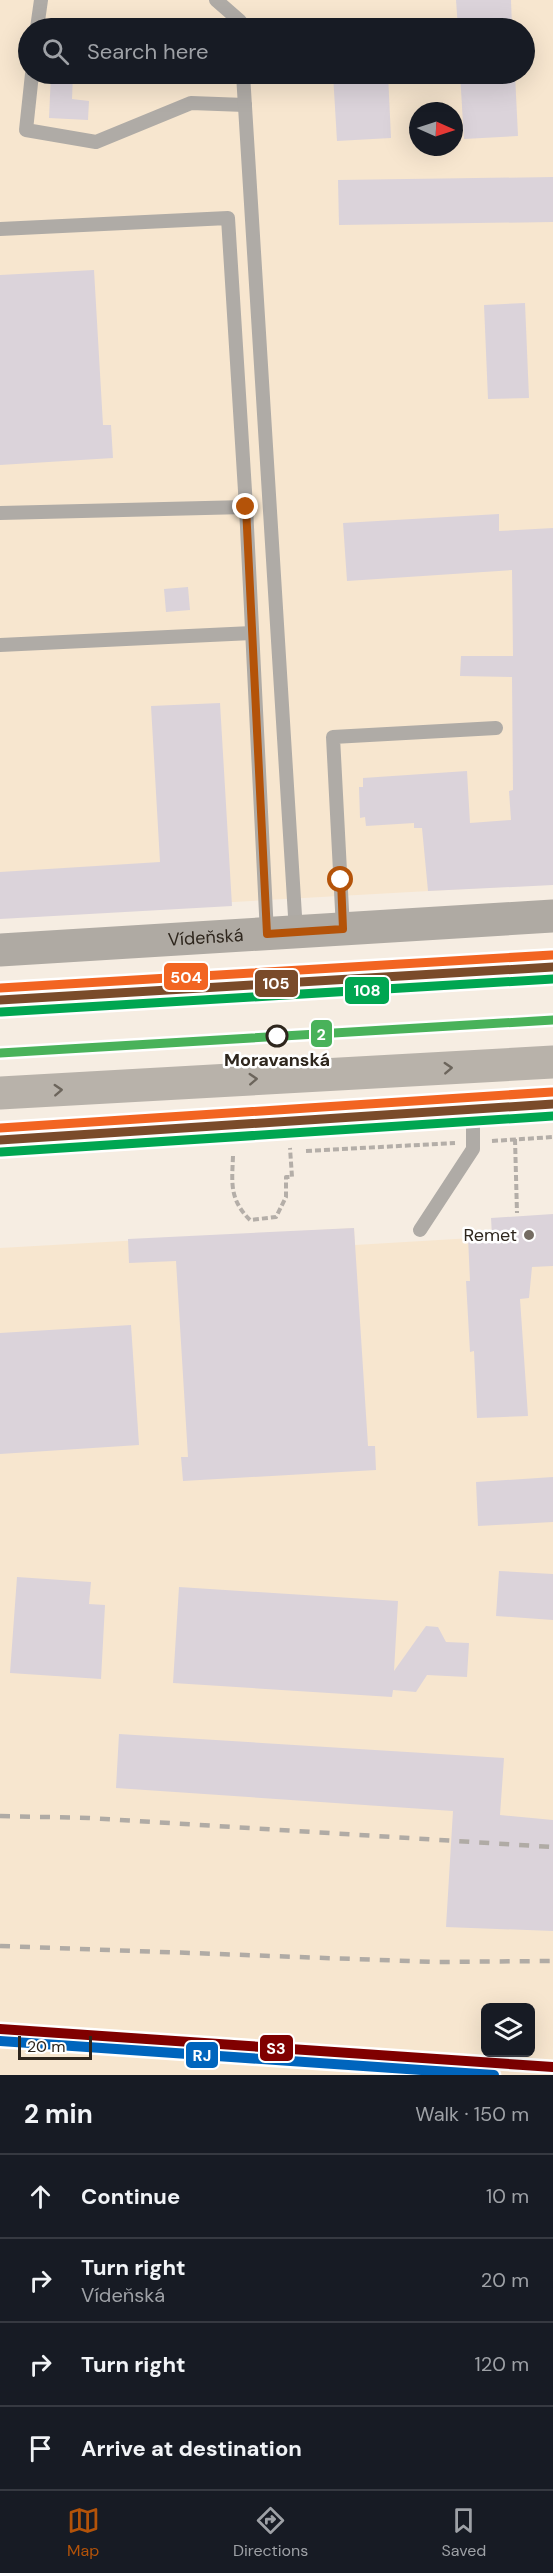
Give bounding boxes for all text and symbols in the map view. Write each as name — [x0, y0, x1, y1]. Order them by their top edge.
search box — [18, 18, 535, 84]
icon: search — [39, 35, 72, 68]
text: Search here — [87, 37, 208, 66]
north arrow — [409, 102, 463, 156]
route end — [232, 493, 258, 519]
route start — [327, 866, 353, 892]
street label: Vídeňská — [167, 923, 244, 952]
line badge: 504 — [163, 962, 209, 991]
text: 504 — [170, 967, 202, 988]
line badge: 105 — [254, 969, 299, 998]
text: 105 — [262, 973, 290, 994]
line badge: 108 — [344, 976, 390, 1005]
text: 108 — [353, 980, 381, 1001]
line badge: 2 — [310, 1019, 333, 1048]
text: 2 — [316, 1024, 326, 1045]
marker: Moravanská — [266, 1025, 288, 1047]
place label: Moravanská — [224, 1048, 330, 1072]
one-way arrow — [443, 1062, 452, 1075]
one-way arrow — [249, 1073, 258, 1086]
one-way arrow — [54, 1084, 63, 1097]
place label: Remet — [464, 1223, 517, 1247]
marker: Remet — [522, 1228, 536, 1242]
map controls — [481, 2003, 535, 2057]
button: layers — [481, 2003, 535, 2057]
scale bar — [18, 2033, 92, 2060]
line badge: S3 — [259, 2034, 294, 2062]
text: 20 m — [27, 2036, 66, 2057]
text: S3 — [266, 2038, 286, 2059]
line badge: RJ — [185, 2041, 219, 2069]
text: RJ — [193, 2045, 211, 2066]
text: 2 min — [24, 2097, 93, 2131]
text: Walk · 150 m — [415, 2101, 529, 2127]
icon: ahead — [24, 2180, 57, 2213]
text: Continue — [81, 2182, 180, 2211]
text: 10 m — [486, 2183, 529, 2209]
text: Turn right — [81, 2253, 186, 2282]
icon: right — [24, 2264, 57, 2297]
text: 20 m — [481, 2267, 529, 2293]
text: Vídeňská — [81, 2282, 165, 2308]
icon: right — [24, 2348, 57, 2381]
text: Turn right — [81, 2350, 186, 2379]
text: 120 m — [475, 2351, 529, 2377]
icon: arrive — [24, 2432, 57, 2465]
text: Arrive at destination — [81, 2434, 302, 2463]
tab: Map — [67, 2504, 100, 2561]
tab: Directions — [233, 2504, 308, 2561]
tab: Saved — [442, 2504, 486, 2561]

